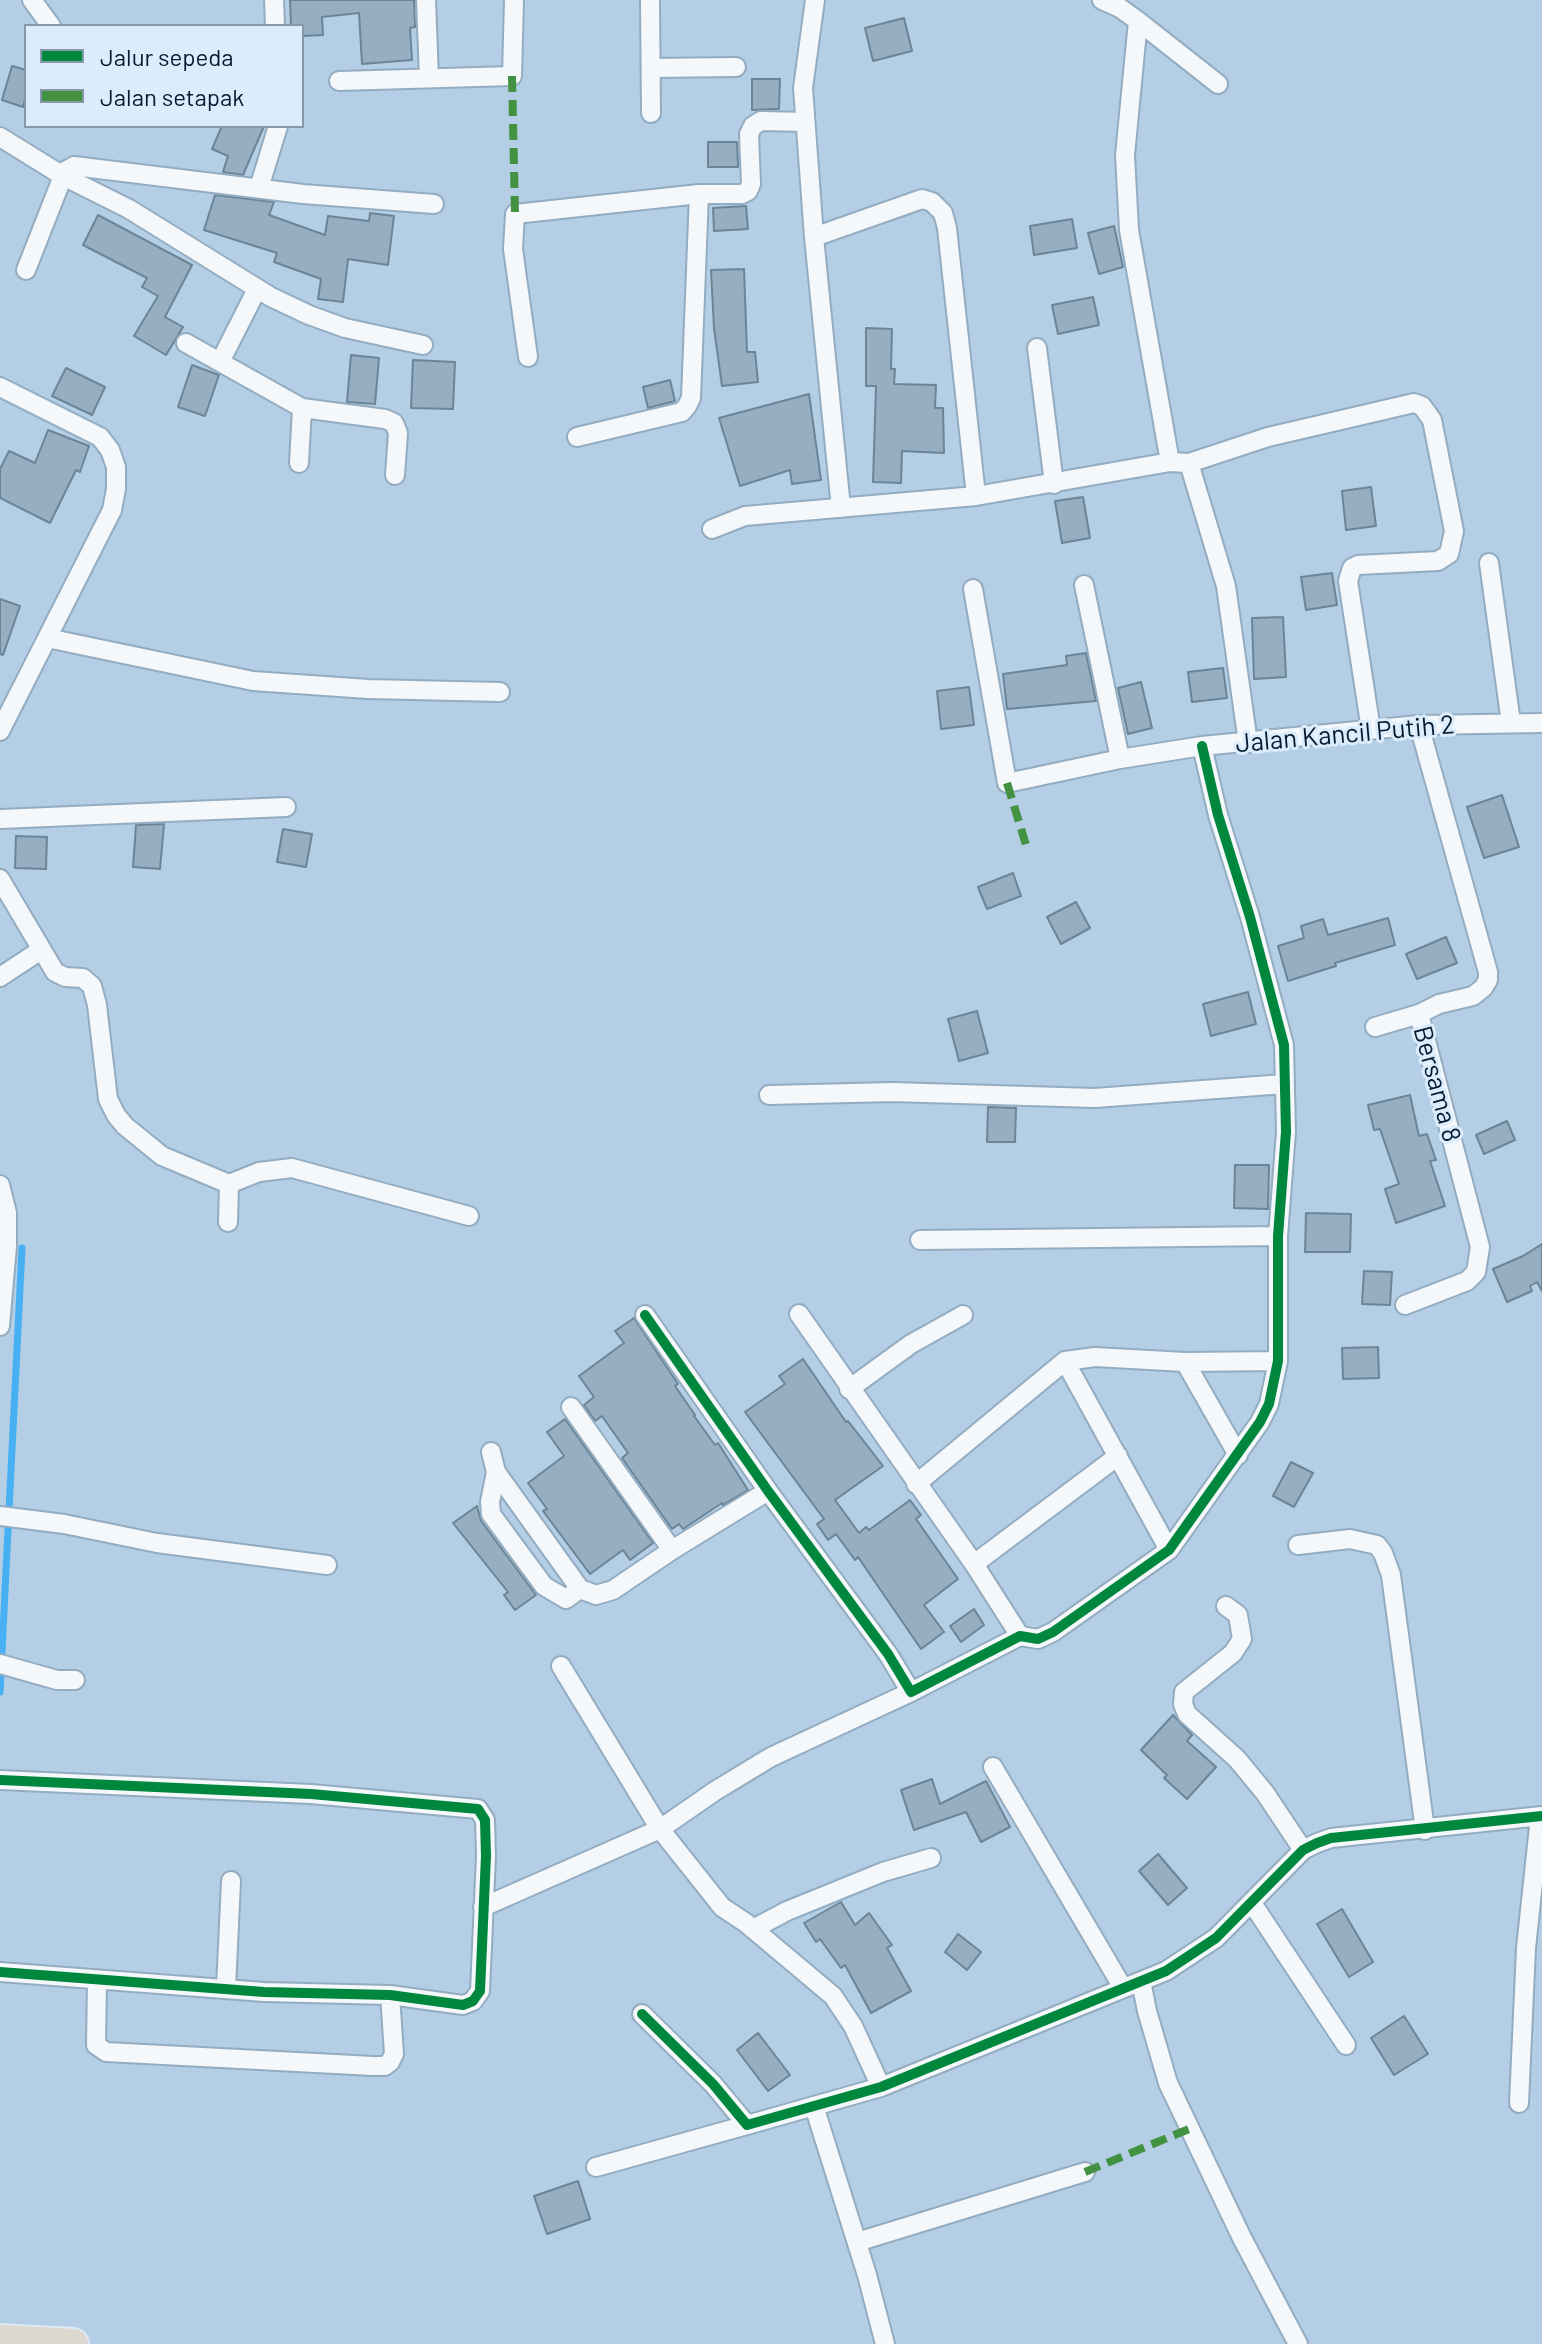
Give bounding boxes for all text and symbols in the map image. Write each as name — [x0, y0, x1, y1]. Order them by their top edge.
legend — [24, 24, 304, 128]
text: Jalur sepeda — [100, 42, 234, 71]
text: Jalan setapak — [100, 82, 244, 111]
street label: Jalan Kancil Putih 2 — [1234, 709, 1456, 759]
street label: Bersama 8 — [1407, 1023, 1467, 1145]

